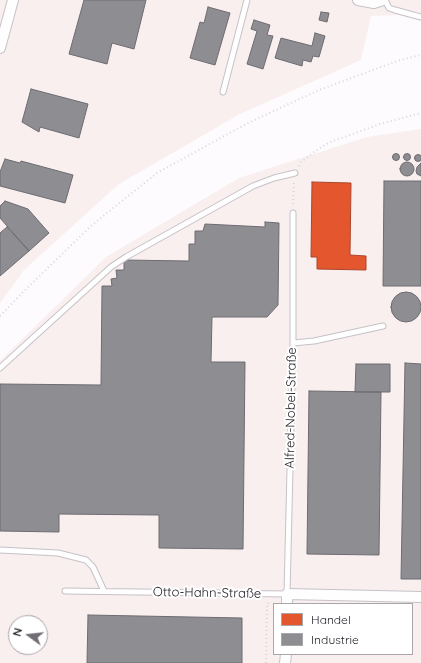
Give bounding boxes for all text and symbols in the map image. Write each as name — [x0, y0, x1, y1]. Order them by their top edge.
street label: Alfred-Nobel-Straße — [282, 347, 300, 469]
street label: Otto-Hahn-Straße — [153, 584, 261, 602]
legend — [273, 603, 413, 655]
text: Handel — [311, 612, 351, 627]
north arrow — [8, 615, 48, 655]
text: N — [10, 626, 25, 638]
text: Industrie — [311, 632, 359, 647]

